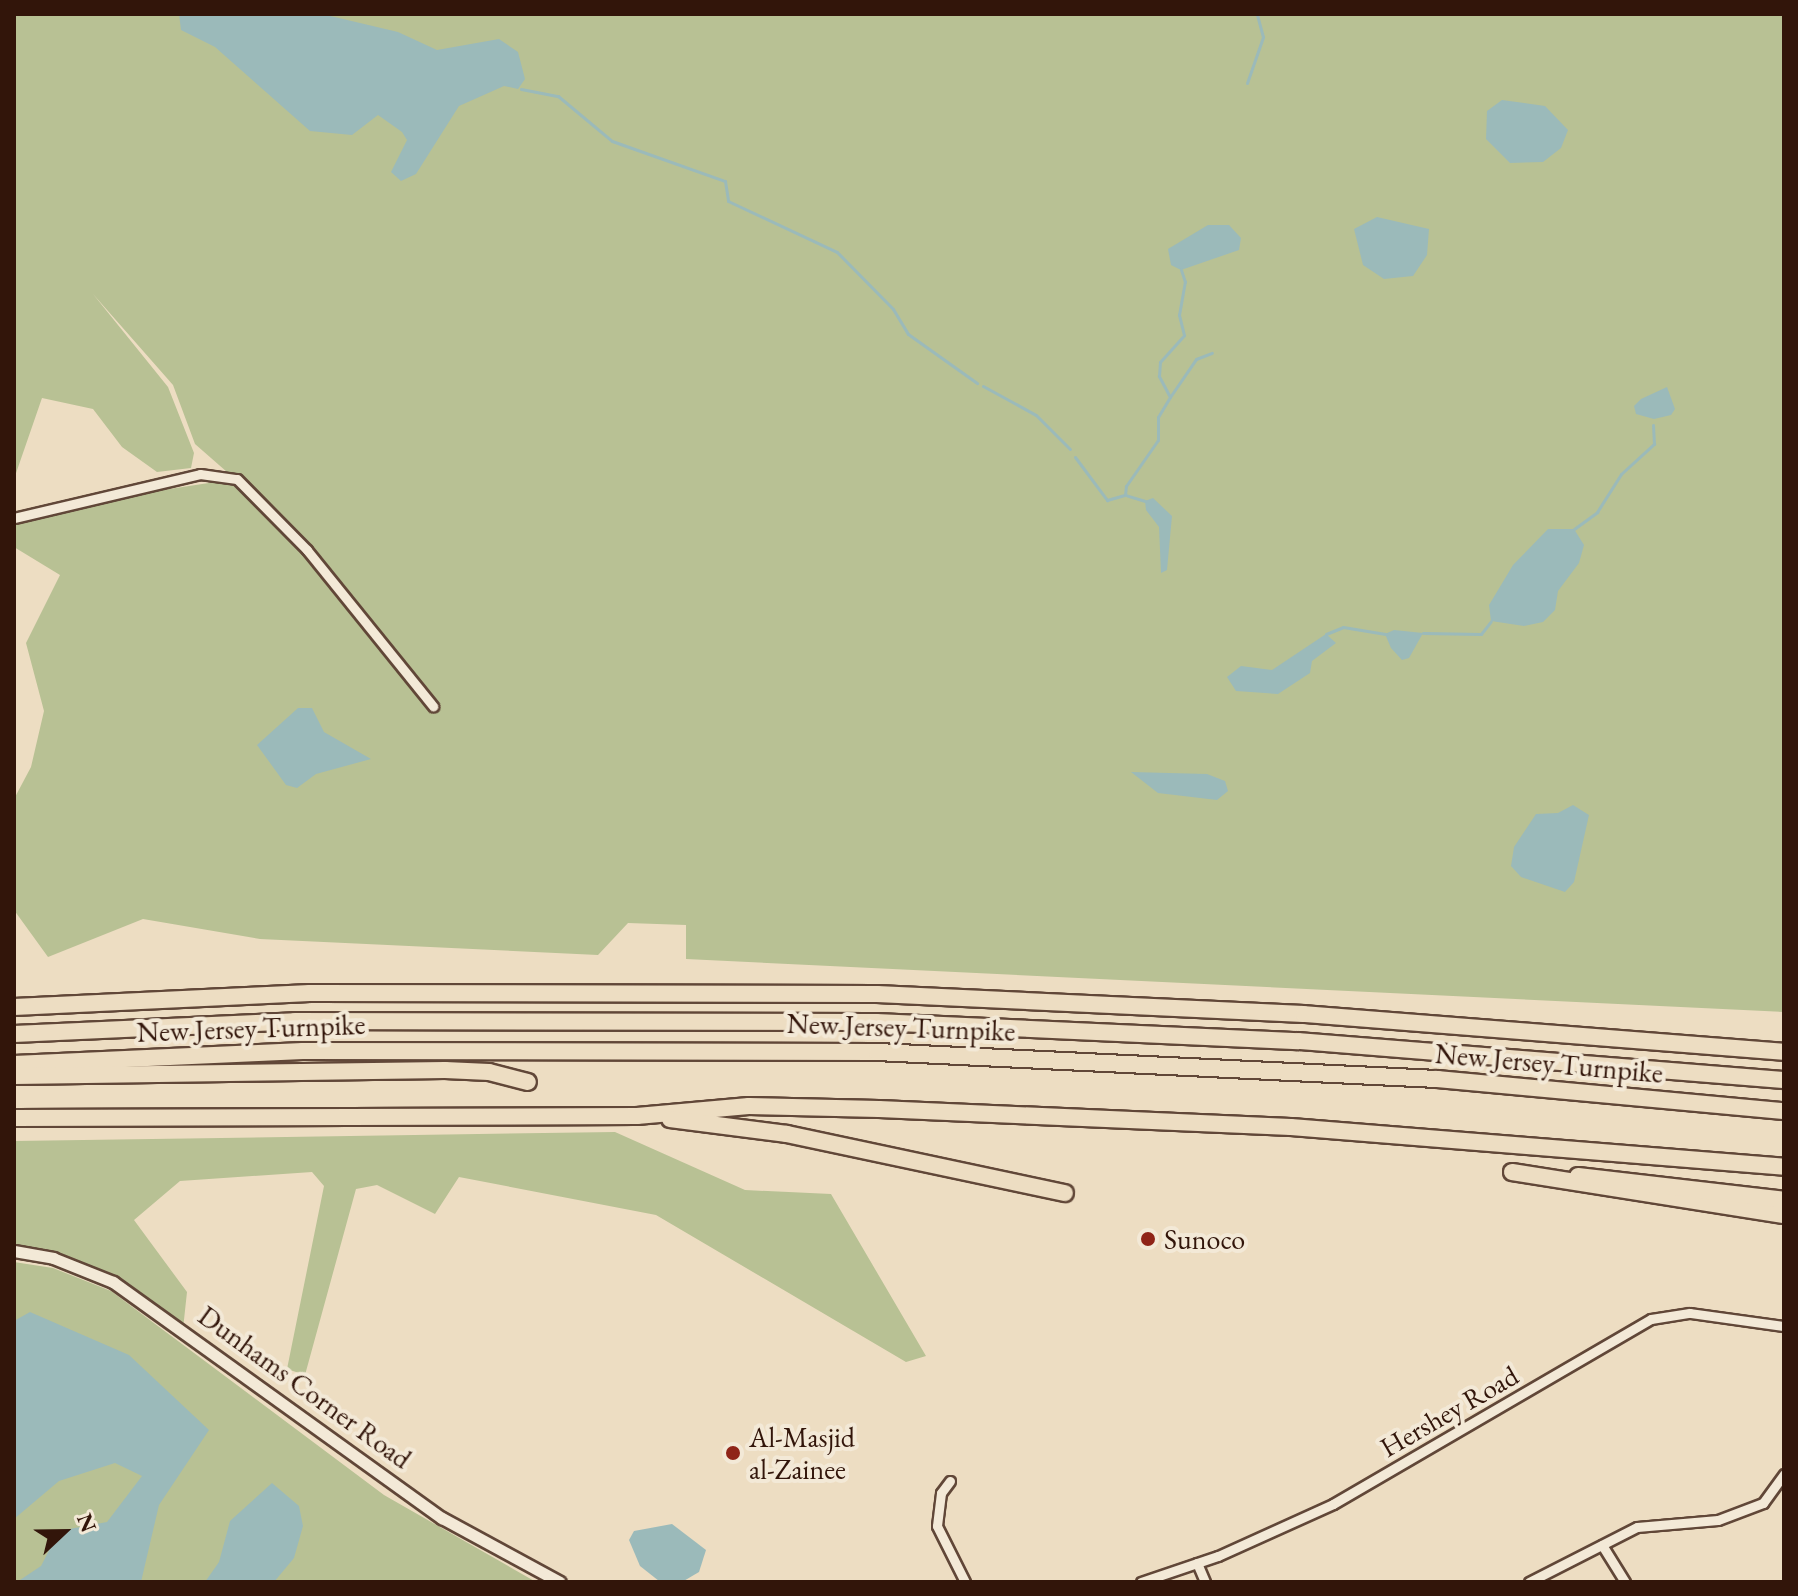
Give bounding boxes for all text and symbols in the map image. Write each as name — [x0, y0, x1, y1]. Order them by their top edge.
street label: New Jersey Turnpike — [786, 1006, 1016, 1048]
street label: New Jersey Turnpike — [136, 1007, 366, 1049]
street label: New Jersey Turnpike — [1434, 1036, 1664, 1090]
place label: Sunoco — [1164, 1222, 1245, 1256]
marker: Sunoco — [1139, 1230, 1157, 1248]
street label: Dunhams Corner Road — [192, 1298, 418, 1476]
street label: Hershey Road — [1374, 1358, 1524, 1464]
place label: Al-Masjid al-Zainee — [749, 1420, 855, 1486]
marker: Al-Masjid al-Zainee — [724, 1444, 742, 1462]
north arrow — [24, 1492, 104, 1572]
text: N — [70, 1509, 103, 1537]

